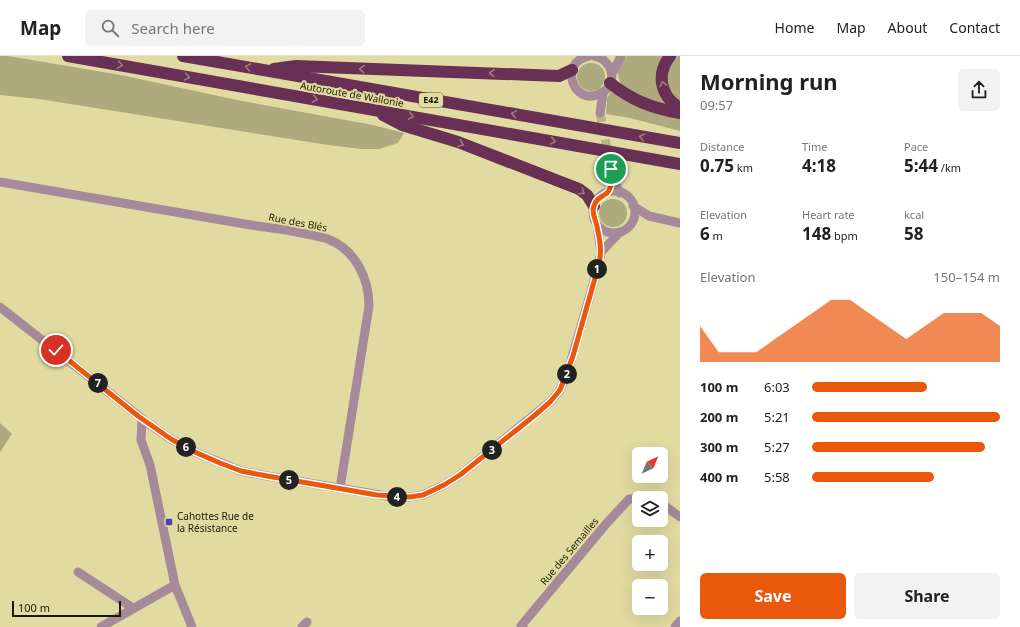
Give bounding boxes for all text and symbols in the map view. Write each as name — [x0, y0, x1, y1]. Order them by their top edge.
search box — [85, 10, 365, 46]
text: Map — [20, 15, 61, 41]
icon: search — [99, 17, 121, 39]
text: Search here — [131, 18, 215, 38]
text: Home — [775, 18, 814, 37]
text: Map — [836, 18, 866, 37]
text: About — [888, 18, 927, 37]
text: Contact — [949, 18, 1000, 37]
one-way arrow — [117, 60, 123, 69]
one-way arrow — [245, 64, 251, 72]
one-way arrow — [359, 65, 365, 73]
text: Morning run — [700, 66, 838, 96]
one-way arrow — [489, 69, 495, 78]
button: share — [958, 69, 1000, 111]
one-way arrow — [184, 72, 190, 81]
street label: Autoroute de Wallonie — [299, 78, 405, 110]
one-way arrow — [659, 81, 668, 87]
road number: E42 — [419, 93, 443, 107]
one-way arrow — [312, 95, 318, 103]
text: 09:57 — [700, 96, 733, 114]
one-way arrow — [510, 110, 517, 119]
one-way arrow — [408, 111, 414, 120]
one-way arrow — [638, 133, 645, 141]
one-way arrow — [550, 136, 556, 145]
one-way arrow — [458, 139, 465, 147]
text: Distance — [700, 139, 745, 154]
text: Time — [802, 139, 827, 154]
text: Pace — [904, 139, 928, 154]
pin — [594, 152, 628, 186]
text: 0.75 — [700, 154, 734, 177]
text: 4:18 — [802, 154, 836, 177]
text: 5:44 — [904, 154, 938, 177]
icon: arrive — [600, 158, 622, 180]
text: km — [734, 160, 753, 175]
text: /km — [938, 160, 961, 175]
one-way arrow — [578, 187, 585, 194]
text: Elevation — [700, 207, 747, 222]
text: Heart rate — [802, 207, 855, 222]
text: kcal — [904, 207, 924, 222]
street label: Rue des Blés — [268, 209, 329, 235]
text: 6 — [700, 222, 710, 245]
text: 148 — [802, 222, 831, 245]
text: 58 — [904, 222, 923, 245]
text: m — [710, 228, 723, 243]
text: bpm — [831, 228, 858, 243]
pin: 1 — [587, 259, 607, 279]
text: 1 — [594, 261, 600, 276]
text: Elevation — [700, 268, 756, 286]
text: 150–154 m — [933, 268, 1000, 286]
pin — [39, 333, 73, 367]
icon: check — [45, 339, 67, 361]
pin: 2 — [557, 364, 577, 384]
text: 2 — [564, 366, 570, 381]
pin: 7 — [88, 373, 108, 393]
text: 7 — [95, 375, 101, 390]
text: 100 m — [700, 378, 738, 396]
text: 6:03 — [764, 378, 790, 396]
text: 200 m — [700, 408, 738, 426]
text: 5:21 — [764, 408, 790, 426]
pin: 6 — [176, 437, 196, 457]
text: 300 m — [700, 438, 738, 456]
text: 5:27 — [764, 438, 790, 456]
text: 6 — [183, 439, 189, 454]
pin: 3 — [482, 440, 502, 460]
text: 3 — [489, 442, 495, 457]
north arrow — [632, 447, 668, 483]
map controls — [632, 447, 668, 615]
text: 400 m — [700, 468, 738, 486]
text: 5:58 — [764, 468, 790, 486]
pin: 5 — [279, 470, 299, 490]
text: 5 — [286, 472, 292, 487]
pin: 4 — [387, 487, 407, 507]
text: 4 — [394, 489, 400, 504]
button: layers — [632, 491, 668, 527]
place label: Cahottes Rue de la Résistance — [177, 509, 254, 535]
street label: Rue des Semailles — [537, 514, 602, 588]
marker: Cahottes Rue de la Résistance — [164, 517, 174, 527]
button: + — [632, 535, 668, 571]
button: Save — [700, 573, 846, 619]
button: Share — [854, 573, 1000, 619]
button: − — [632, 579, 668, 615]
scale bar — [12, 599, 121, 618]
text: 100 m — [18, 600, 50, 615]

